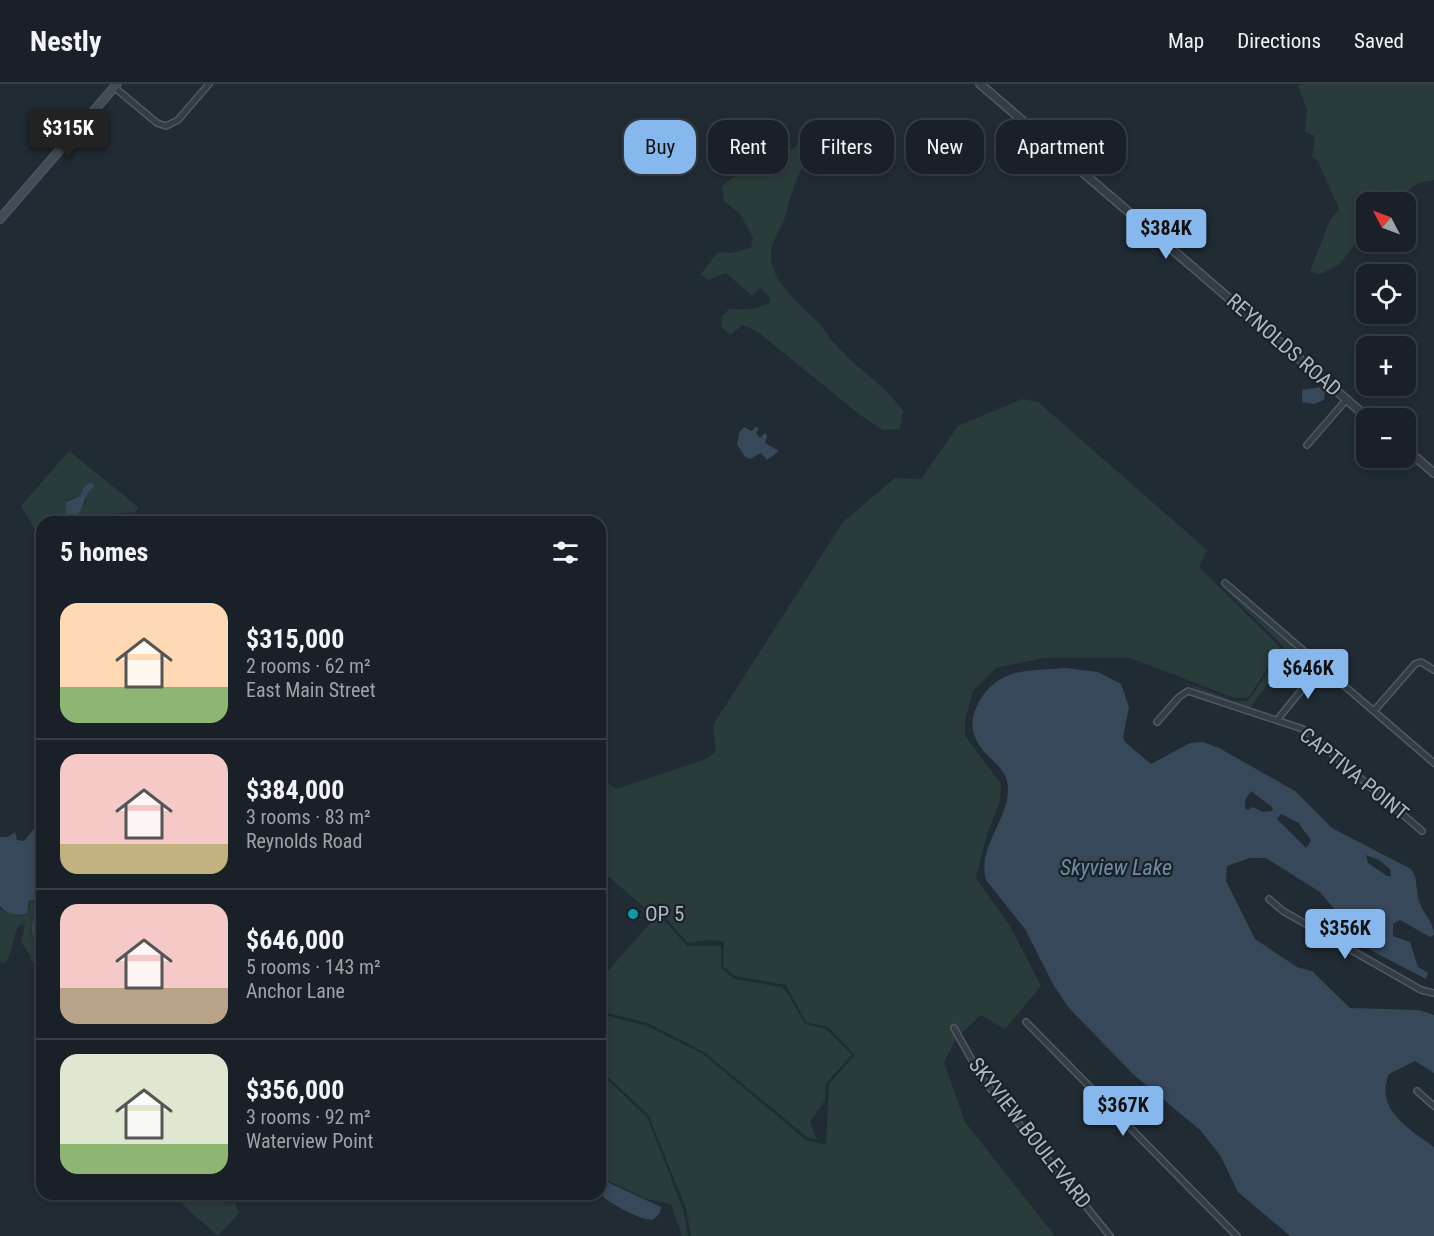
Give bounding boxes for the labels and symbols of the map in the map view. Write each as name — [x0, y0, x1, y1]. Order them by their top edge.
pin: $315K — [26, 109, 110, 160]
north arrow — [1356, 192, 1416, 252]
pin: $384K — [1124, 209, 1208, 260]
street label: REYNOLDS ROAD — [1222, 289, 1346, 401]
pin: $646K — [1266, 649, 1350, 700]
street label: CAPTIVA POINT — [1295, 723, 1413, 825]
water label: Skyview Lake — [1060, 855, 1172, 880]
place label: OP 5 — [645, 902, 684, 926]
marker: OP 5 — [626, 907, 640, 921]
pin: $356K — [1303, 909, 1387, 960]
street label: SKYVIEW BOULEVARD — [964, 1053, 1096, 1213]
pin: $367K — [1081, 1086, 1165, 1137]

